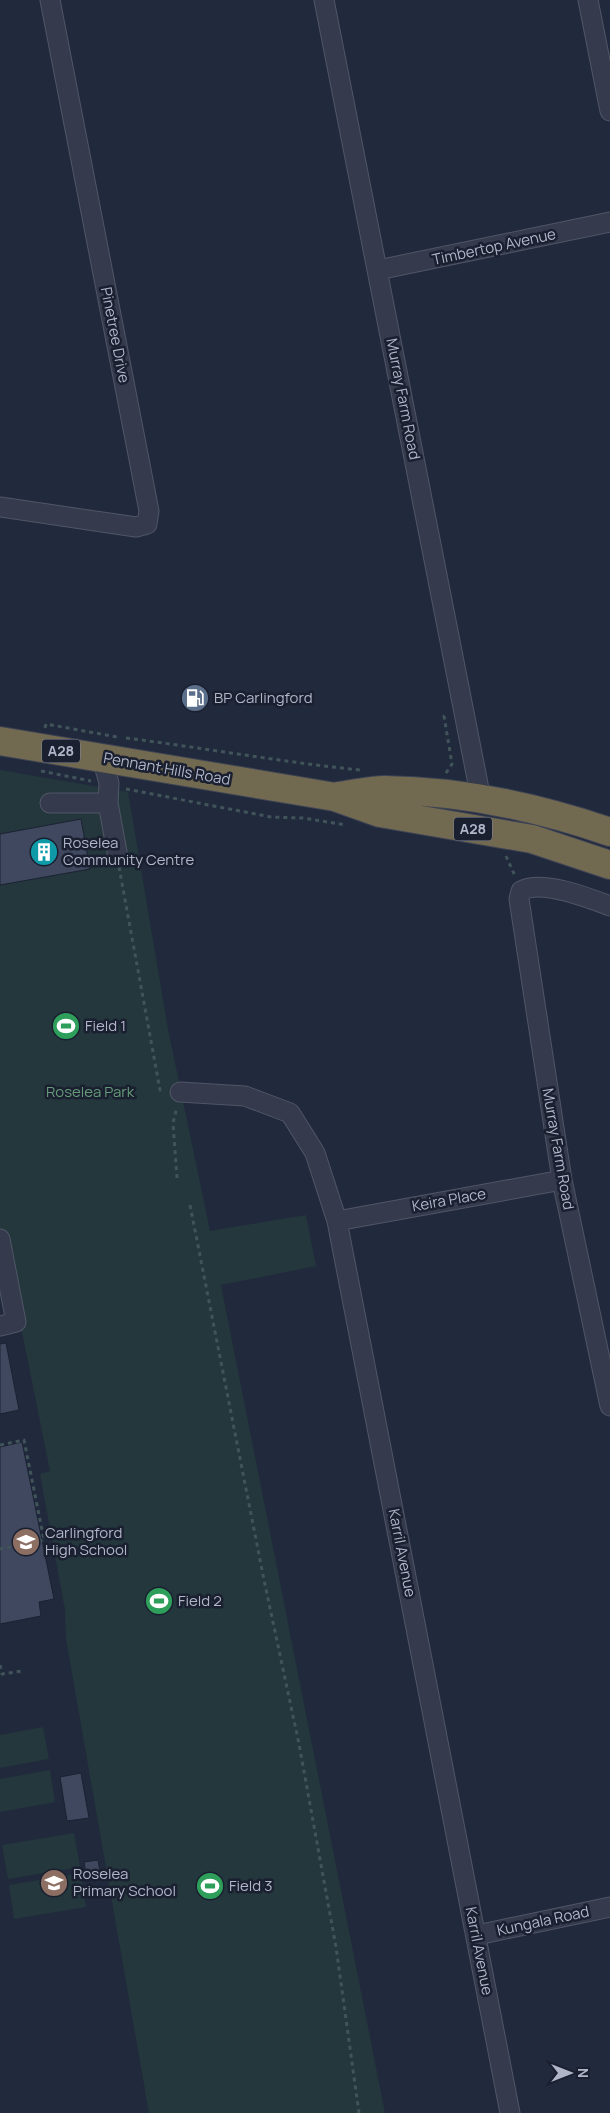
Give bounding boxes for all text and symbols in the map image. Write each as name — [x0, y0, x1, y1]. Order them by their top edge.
street label: Timbertop Avenue — [430, 223, 558, 270]
street label: Pinetree Drive — [96, 285, 135, 385]
street label: Murray Farm Road — [381, 336, 426, 461]
fuel station icon: BP Carlingford — [180, 683, 210, 713]
place label: BP Carlingford — [214, 687, 313, 708]
road number: A28 — [42, 739, 80, 762]
street label: Pennant Hills Road — [102, 747, 232, 790]
road number: A28 — [454, 818, 492, 841]
place label: Roselea Community Centre — [63, 832, 195, 870]
building icon: Roselea Community Centre — [29, 837, 59, 867]
sports icon: Field 1 — [51, 1011, 81, 1041]
place label: Field 1 — [85, 1015, 126, 1036]
park label: Roselea Park — [46, 1081, 135, 1102]
street label: Murray Farm Road — [537, 1086, 580, 1211]
street label: Keira Place — [410, 1183, 488, 1216]
street label: Karril Avenue — [384, 1507, 421, 1599]
place label: Carlingford High School — [45, 1522, 127, 1560]
school or university icon: Carlingford High School — [11, 1527, 41, 1557]
sports icon: Field 2 — [144, 1586, 174, 1616]
place label: Field 2 — [178, 1590, 222, 1611]
place label: Roselea Primary School — [73, 1863, 176, 1901]
school or university icon: Roselea Primary School — [39, 1868, 69, 1898]
sports icon: Field 3 — [195, 1871, 225, 1901]
place label: Field 3 — [229, 1875, 273, 1896]
street label: Kungala Road — [495, 1900, 591, 1941]
street label: Karril Avenue — [461, 1905, 498, 1997]
north arrow — [545, 2048, 595, 2098]
text: N — [574, 2068, 593, 2078]

